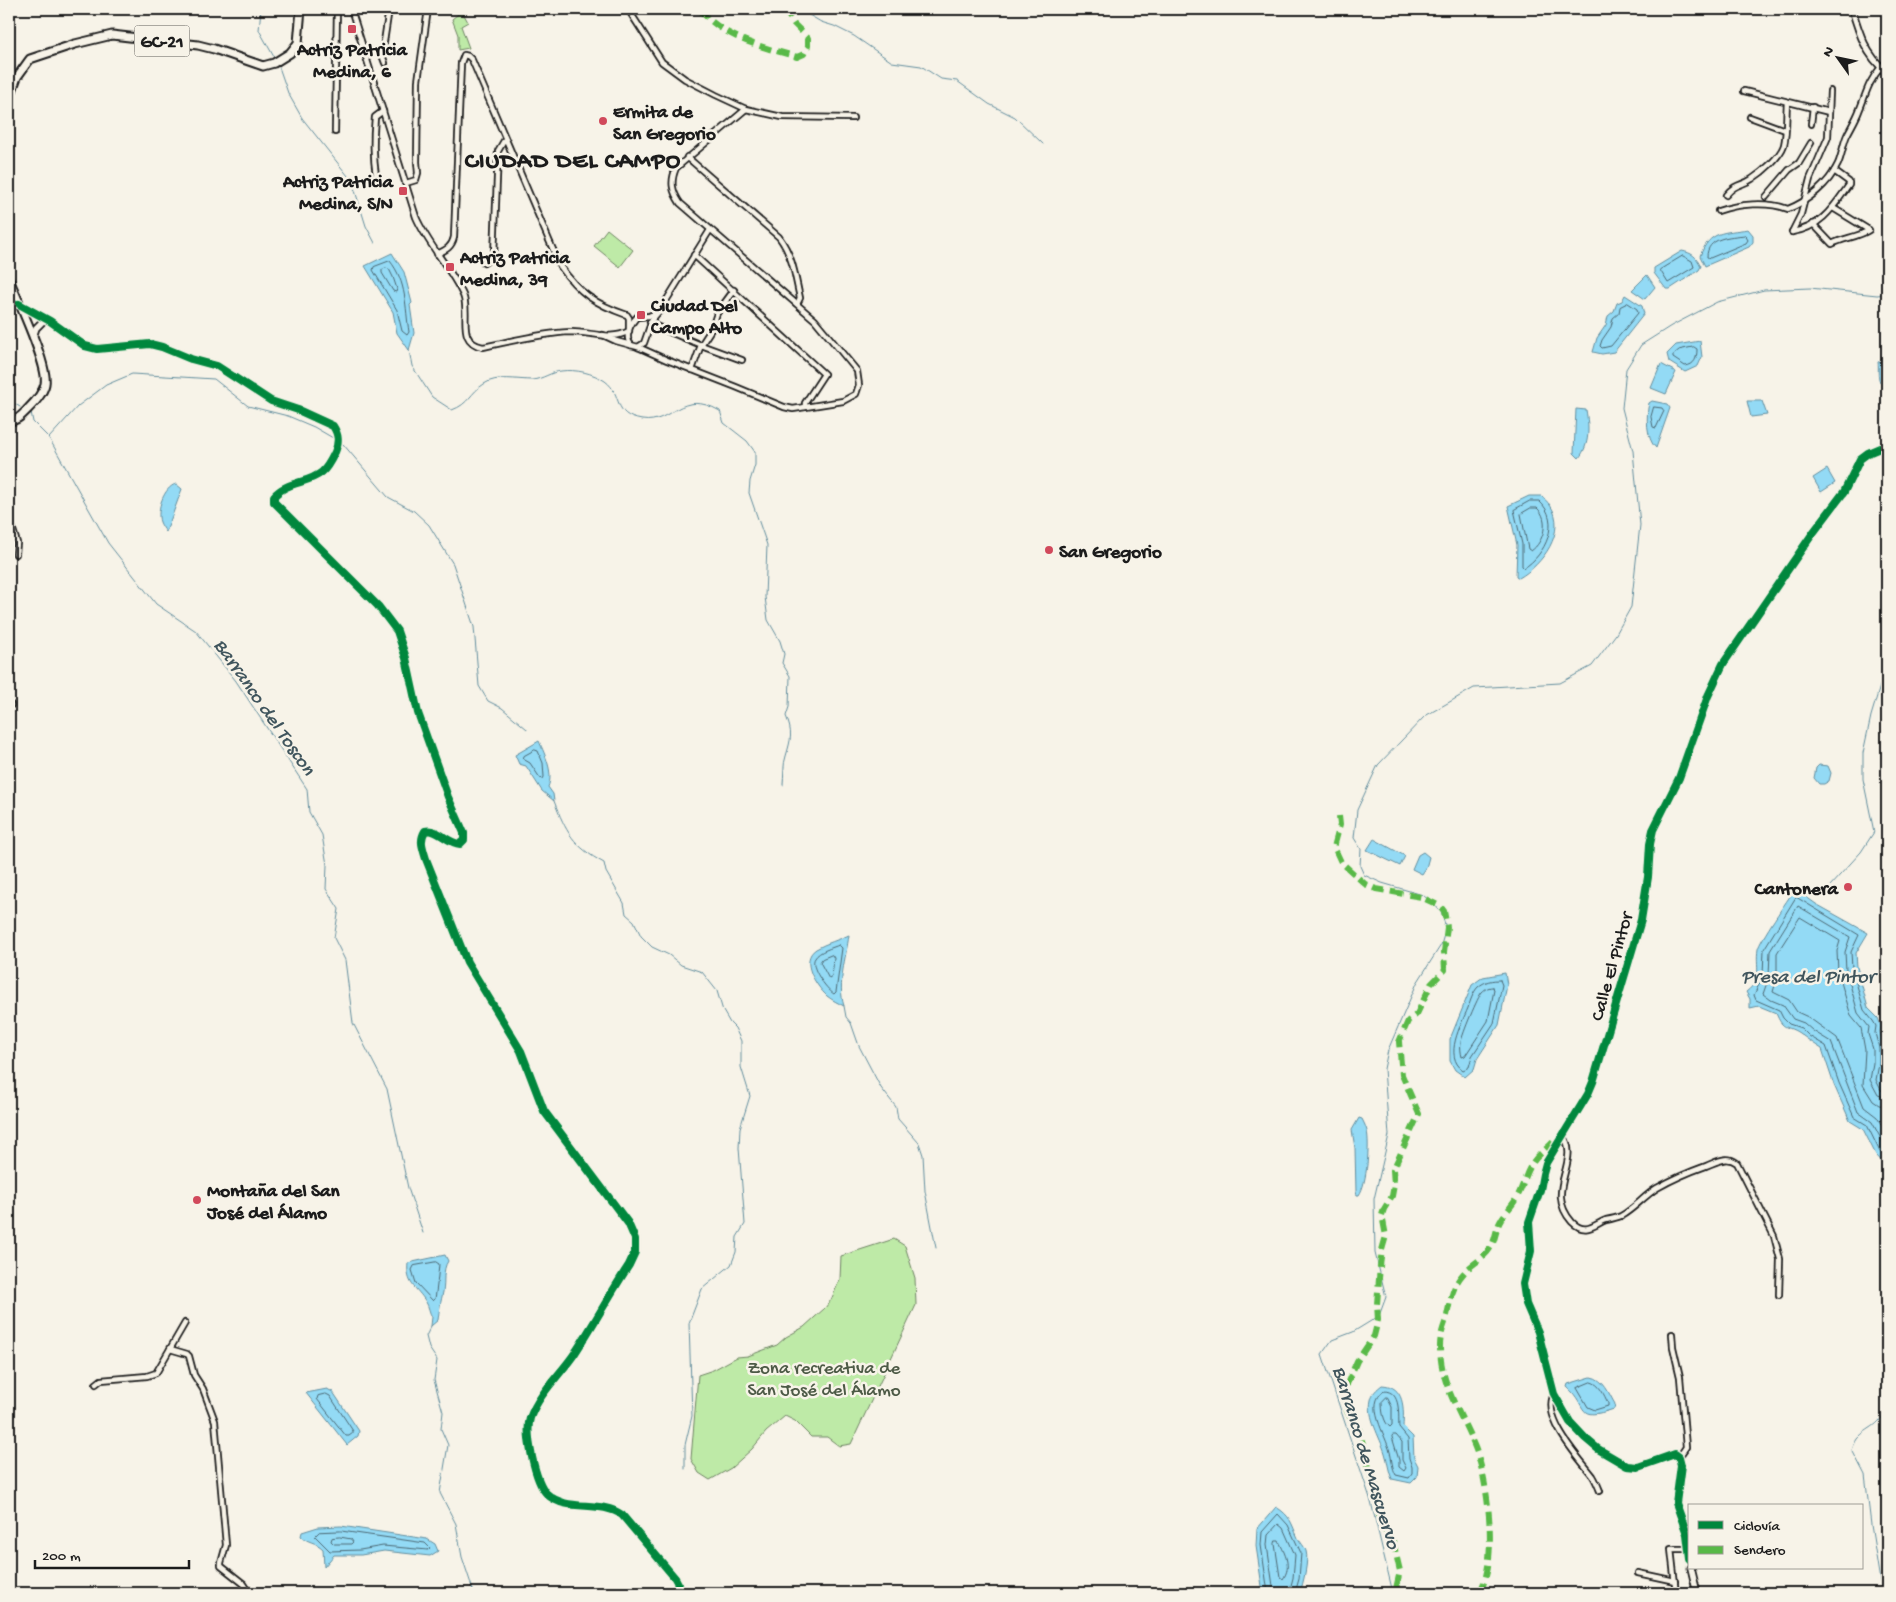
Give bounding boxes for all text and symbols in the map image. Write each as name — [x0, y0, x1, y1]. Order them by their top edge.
marker: Actriz Patricia Medina, 6 — [346, 23, 358, 35]
road number: GC-21 — [134, 26, 190, 56]
north arrow — [1814, 32, 1864, 82]
place label: Actriz Patricia Medina, 6 — [296, 40, 408, 85]
text: N — [1820, 44, 1839, 61]
place label: Ermita de San Gregorio — [613, 102, 716, 147]
marker: Ermita de San Gregorio — [597, 115, 609, 127]
district label: CIUDAD DEL CAMPO — [465, 148, 681, 177]
place label: Actriz Patricia Medina, S/N — [282, 172, 394, 217]
marker: Actriz Patricia Medina, S/N — [397, 185, 409, 197]
place label: Actriz Patricia Medina, 39 — [459, 248, 571, 293]
marker: Actriz Patricia Medina, 39 — [444, 261, 456, 273]
place label: Ciudad Del Campo Alto — [650, 296, 742, 341]
marker: Ciudad Del Campo Alto — [635, 309, 647, 321]
place label: San Gregorio — [1059, 542, 1162, 565]
marker: San Gregorio — [1043, 544, 1055, 556]
water label: Barranco del Toscon — [207, 635, 319, 781]
place label: Cantonera — [1753, 879, 1839, 902]
marker: Cantonera — [1842, 881, 1854, 893]
street label: Calle El Pintor — [1587, 908, 1640, 1024]
water label: Presa del Pintor — [1741, 967, 1879, 990]
place label: Montaña del San José del Álamo — [206, 1181, 340, 1226]
marker: Montaña del San José del Álamo — [191, 1194, 203, 1206]
park label: Zona recreativa de San José del Álamo — [747, 1358, 901, 1403]
water label: Barranco de Mascuervo — [1326, 1364, 1404, 1554]
legend — [1688, 1504, 1864, 1570]
text: Ciclovía — [1734, 1518, 1780, 1536]
scale bar — [35, 1537, 189, 1569]
text: Sendero — [1734, 1542, 1786, 1560]
text: 200 m — [42, 1548, 81, 1566]

